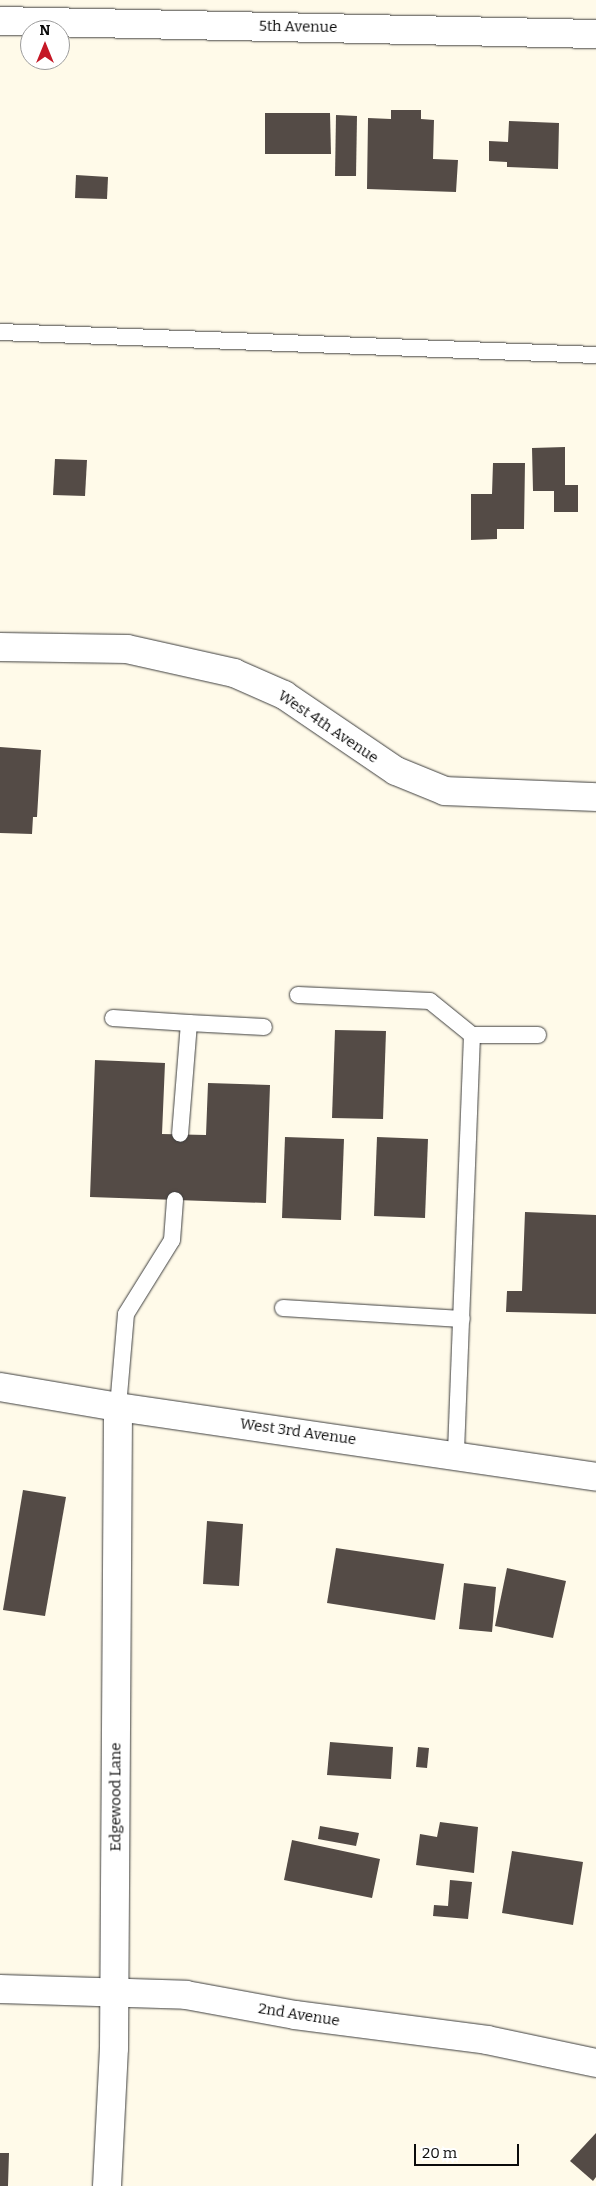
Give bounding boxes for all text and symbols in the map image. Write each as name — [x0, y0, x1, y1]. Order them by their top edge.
street label: 5th Avenue — [259, 17, 337, 37]
north arrow — [20, 20, 70, 70]
text: N — [40, 22, 50, 39]
street label: West 4th Avenue — [274, 687, 382, 767]
street label: West 3rd Avenue — [239, 1415, 357, 1449]
street label: Edgewood Lane — [107, 1743, 125, 1851]
street label: 2nd Avenue — [257, 2000, 341, 2030]
scale bar — [416, 2134, 521, 2166]
text: 20 m — [422, 2144, 457, 2162]

